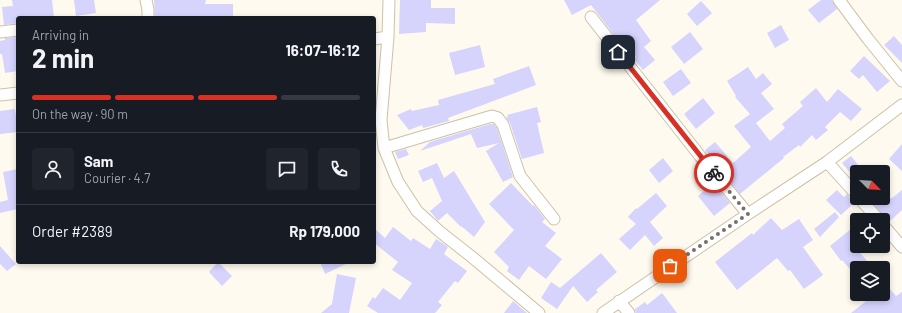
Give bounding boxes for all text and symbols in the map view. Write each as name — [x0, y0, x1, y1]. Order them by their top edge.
text: Arriving in — [32, 27, 89, 43]
pin — [601, 35, 635, 69]
text: 16:07–16:12 — [286, 41, 360, 59]
icon: home — [607, 41, 629, 63]
text: 2 min — [32, 42, 94, 73]
text: On the way · 90 m — [32, 106, 128, 122]
button: person — [32, 148, 74, 190]
button: chat — [266, 148, 308, 190]
button: phone — [318, 148, 360, 190]
text: Sam — [84, 152, 113, 170]
courier — [694, 153, 734, 193]
icon: bike — [703, 162, 725, 184]
north arrow — [850, 165, 890, 205]
map controls — [850, 165, 890, 301]
text: Courier · 4.7 — [84, 170, 151, 186]
button: locate — [850, 213, 890, 253]
text: Order #2389 — [32, 222, 113, 240]
text: Rp 179,000 — [289, 222, 360, 240]
pin — [653, 249, 687, 283]
icon: bag — [659, 255, 681, 277]
button: layers — [850, 261, 890, 301]

